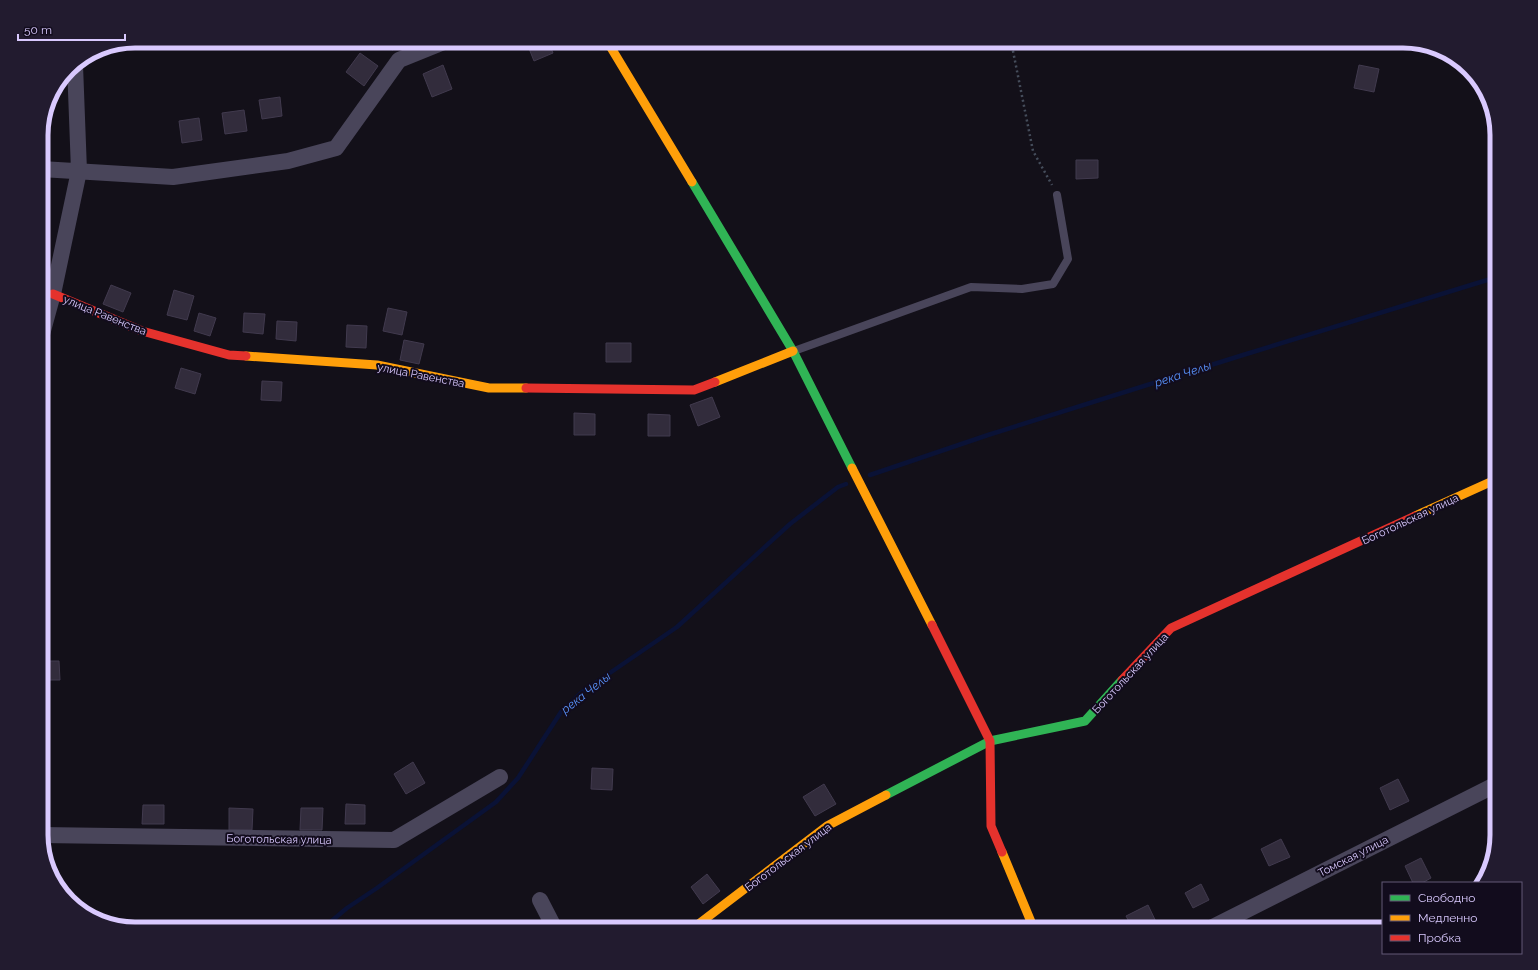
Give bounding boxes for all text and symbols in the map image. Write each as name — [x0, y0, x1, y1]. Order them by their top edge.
scale bar — [18, 16, 125, 42]
text: 50 m — [24, 23, 52, 37]
street label: улица Равенства — [61, 293, 148, 338]
water label: река Челы — [1152, 358, 1213, 390]
street label: улица Равенства — [376, 361, 466, 390]
street label: Боготольская улица — [1360, 491, 1461, 548]
street label: Боготольская улица — [1090, 630, 1171, 716]
water label: река Челы — [558, 669, 613, 717]
street label: Боготольская улица — [742, 821, 834, 894]
street label: Боготольская улица — [226, 832, 332, 847]
street label: Томская улица — [1316, 833, 1390, 880]
legend — [1382, 882, 1522, 954]
text: Свободно — [1418, 891, 1475, 905]
text: Медленно — [1418, 911, 1477, 925]
text: Пробка — [1418, 931, 1461, 945]

